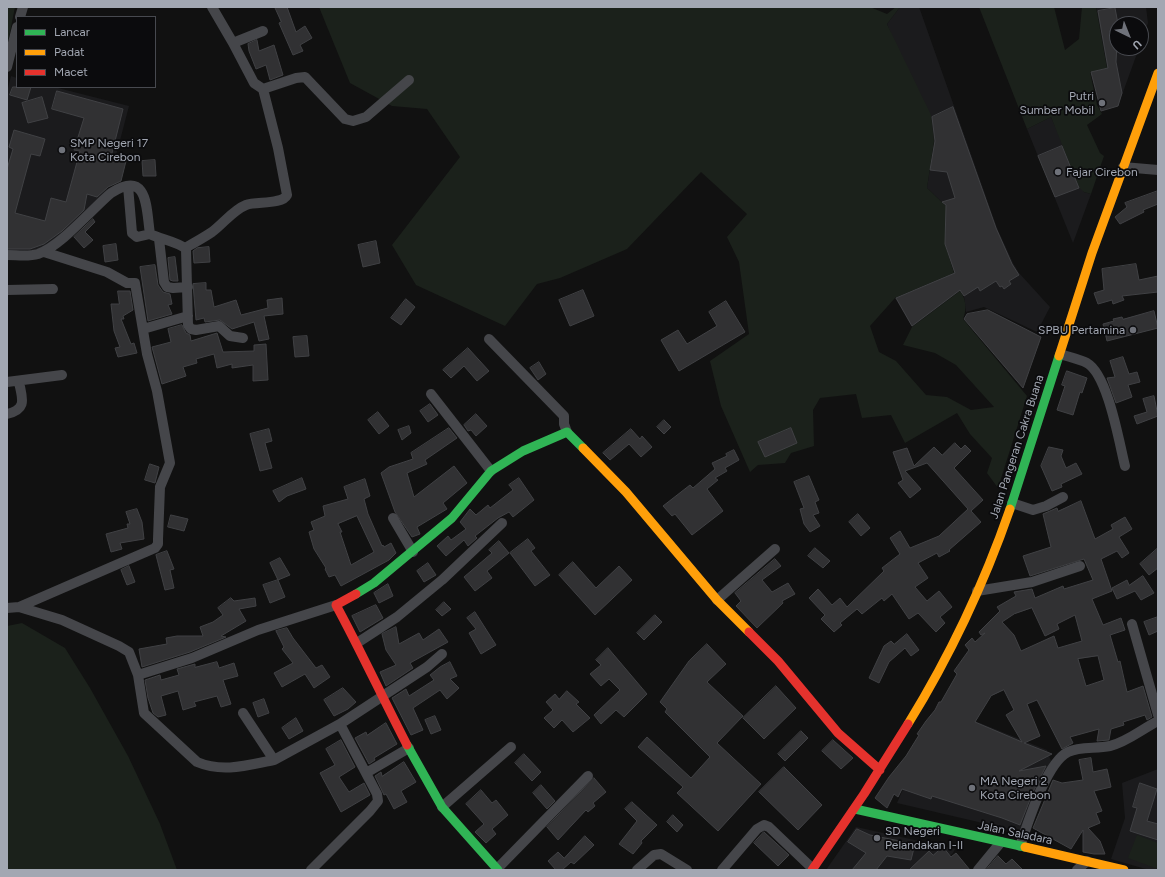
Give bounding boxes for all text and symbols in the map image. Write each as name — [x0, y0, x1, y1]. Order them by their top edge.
legend — [16, 16, 156, 88]
north arrow — [1109, 16, 1149, 56]
text: Lancar — [54, 25, 90, 39]
text: U — [1130, 37, 1144, 52]
text: Padat — [54, 45, 85, 59]
text: Macet — [54, 65, 88, 79]
place label: Putri Sumber Mobil — [1020, 89, 1094, 117]
marker: Putri Sumber Mobil — [1097, 98, 1107, 108]
place label: SMP Negeri 17 Kota Cirebon — [70, 136, 148, 164]
marker: SMP Negeri 17 Kota Cirebon — [57, 145, 67, 155]
place label: Fajar Cirebon — [1066, 165, 1138, 179]
marker: Fajar Cirebon — [1053, 167, 1063, 177]
place label: SPBU Pertamina — [1038, 323, 1125, 337]
marker: SPBU Pertamina — [1128, 325, 1138, 335]
street label: Jalan Pangeran Cakra Buana — [987, 373, 1047, 521]
place label: MA Negeri 2 Kota Cirebon — [980, 774, 1051, 802]
marker: MA Negeri 2 Kota Cirebon — [967, 783, 977, 793]
street label: Jalan Saladara — [976, 818, 1054, 848]
place label: SD Negeri Pelandakan I-II — [885, 824, 963, 852]
marker: SD Negeri Pelandakan I-II — [872, 833, 882, 843]

